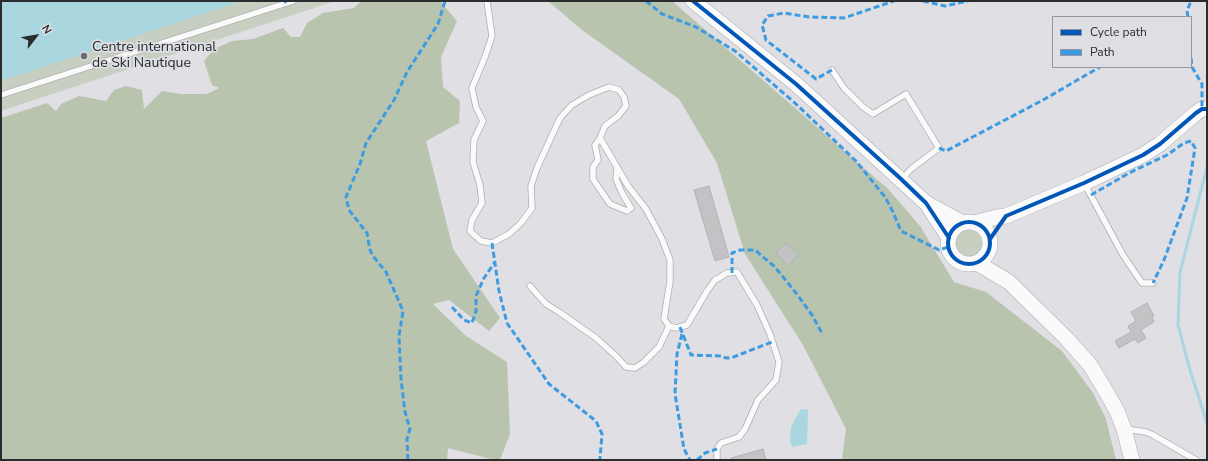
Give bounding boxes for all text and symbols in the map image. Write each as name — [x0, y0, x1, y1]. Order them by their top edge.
north arrow — [16, 16, 56, 56]
legend — [1052, 16, 1192, 68]
text: N — [38, 22, 55, 37]
text: Cycle path — [1090, 24, 1147, 40]
place label: Centre international de Ski Nautique — [92, 40, 217, 72]
text: Path — [1090, 44, 1115, 60]
marker: Centre international de Ski Nautique — [79, 51, 89, 61]

